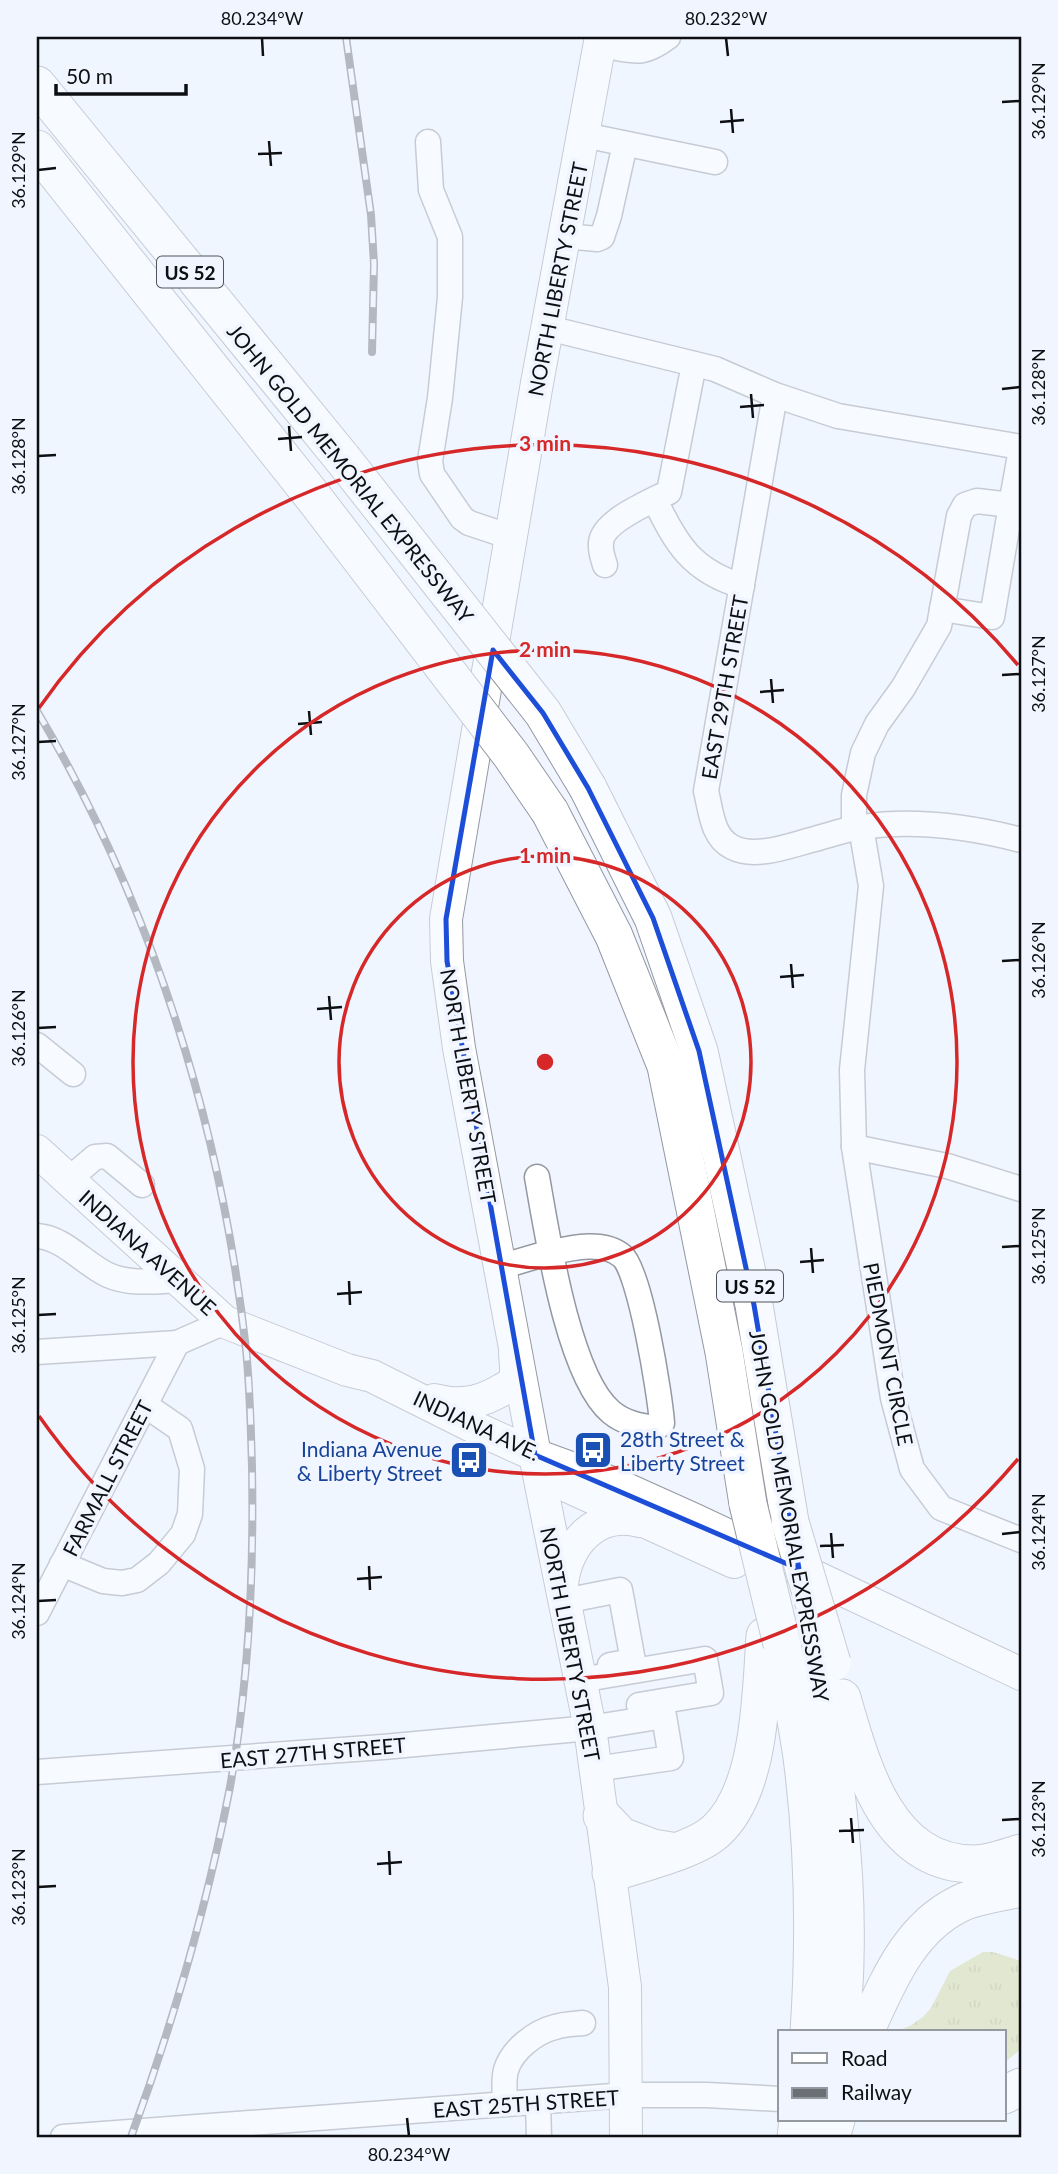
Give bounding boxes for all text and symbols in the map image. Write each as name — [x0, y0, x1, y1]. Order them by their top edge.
text: 80.234°W — [221, 7, 304, 29]
text: 80.232°W — [685, 7, 768, 29]
scale bar — [56, 52, 186, 96]
text: 36.129°N — [1027, 62, 1049, 140]
text: 50 m — [66, 63, 113, 88]
text: 36.129°N — [7, 131, 29, 209]
street label: NORTH LIBERTY STREET — [522, 159, 592, 398]
road number: US 52 — [157, 256, 223, 288]
street label: JOHN GOLD MEMORIAL EXPRESSWAY — [223, 319, 480, 628]
text: 36.128°N — [1027, 348, 1049, 426]
text: 36.128°N — [7, 417, 29, 495]
text: 3 min — [519, 430, 571, 455]
street label: EAST 29TH STREET — [695, 592, 753, 781]
text: 36.127°N — [1027, 635, 1049, 713]
text: 2 min — [519, 636, 571, 661]
text: 36.127°N — [7, 703, 29, 781]
text: 1 min — [519, 842, 571, 867]
text: 36.126°N — [1027, 921, 1049, 999]
street label: NORTH LIBERTY STREET — [436, 967, 502, 1206]
text: 36.126°N — [7, 989, 29, 1067]
centre of rings — [533, 1050, 557, 1074]
street label: INDIANA AVENUE — [75, 1184, 221, 1320]
text: 36.125°N — [1027, 1207, 1049, 1285]
street label: PIEDMONT CIRCLE — [859, 1260, 919, 1448]
road number: US 52 — [717, 1270, 783, 1302]
text: 36.125°N — [7, 1276, 29, 1354]
street label: JOHN GOLD MEMORIAL EXPRESSWAY — [745, 1328, 835, 1705]
street label: INDIANA AVE. — [410, 1385, 544, 1465]
street label: FARMALL STREET — [57, 1395, 157, 1560]
place label: 28th Street & Liberty Street — [620, 1426, 745, 1475]
bus stop icon: 28th Street & Liberty Street — [572, 1429, 614, 1471]
place label: Indiana Avenue & Liberty Street — [297, 1436, 442, 1485]
bus stop icon: Indiana Avenue & Liberty Street — [448, 1439, 490, 1481]
text: 36.124°N — [1027, 1493, 1049, 1571]
street label: NORTH LIBERTY STREET — [536, 1525, 606, 1764]
text: 36.124°N — [7, 1562, 29, 1640]
street label: EAST 27TH STREET — [219, 1731, 408, 1773]
text: 36.123°N — [1027, 1780, 1049, 1858]
text: 36.123°N — [7, 1848, 29, 1926]
legend — [778, 2030, 1006, 2122]
text: Road — [841, 2045, 888, 2070]
text: Railway — [841, 2079, 912, 2104]
street label: EAST 25TH STREET — [432, 2084, 621, 2122]
text: 80.234°W — [368, 2143, 451, 2165]

